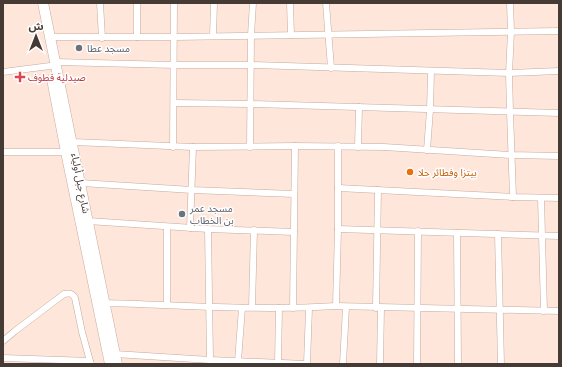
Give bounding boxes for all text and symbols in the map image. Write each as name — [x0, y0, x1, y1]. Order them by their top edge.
north arrow — [16, 16, 56, 56]
text: ش — [28, 19, 44, 33]
place label: مسجد عطا — [87, 42, 130, 54]
marker: مسجد عطا — [74, 43, 84, 53]
place label: صيدلية قطوف — [28, 71, 86, 84]
marker: صيدلية قطوف — [15, 72, 25, 82]
street label: شارع جبل أولياء — [67, 152, 93, 215]
place label: بيتزا وفطائر حلا — [418, 166, 477, 179]
marker: بيتزا وفطائر حلا — [405, 167, 415, 177]
place label: مسجد عمر بن الخطاب — [189, 202, 234, 226]
marker: مسجد عمر بن الخطاب — [177, 209, 187, 219]

